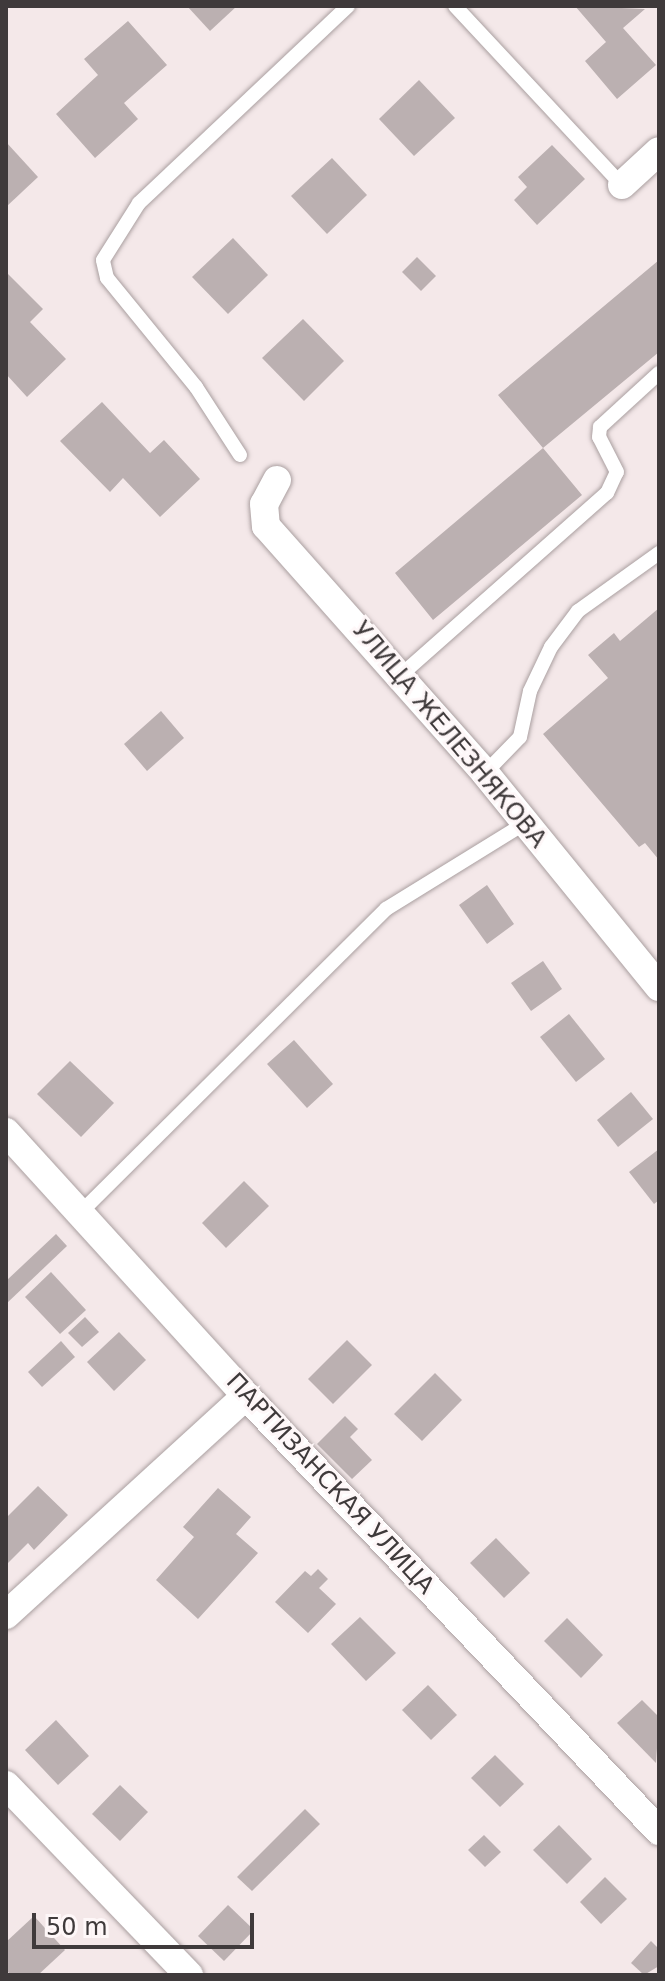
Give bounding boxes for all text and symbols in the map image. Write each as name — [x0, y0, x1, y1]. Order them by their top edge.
street label: УЛИЦА ЖЕЛЕЗНЯКОВА — [346, 616, 552, 854]
street label: ПАРТИЗАНСКАЯ УЛИЦА — [220, 1368, 440, 1600]
scale bar — [36, 1897, 258, 1947]
text: 50 m — [46, 1913, 108, 1941]

